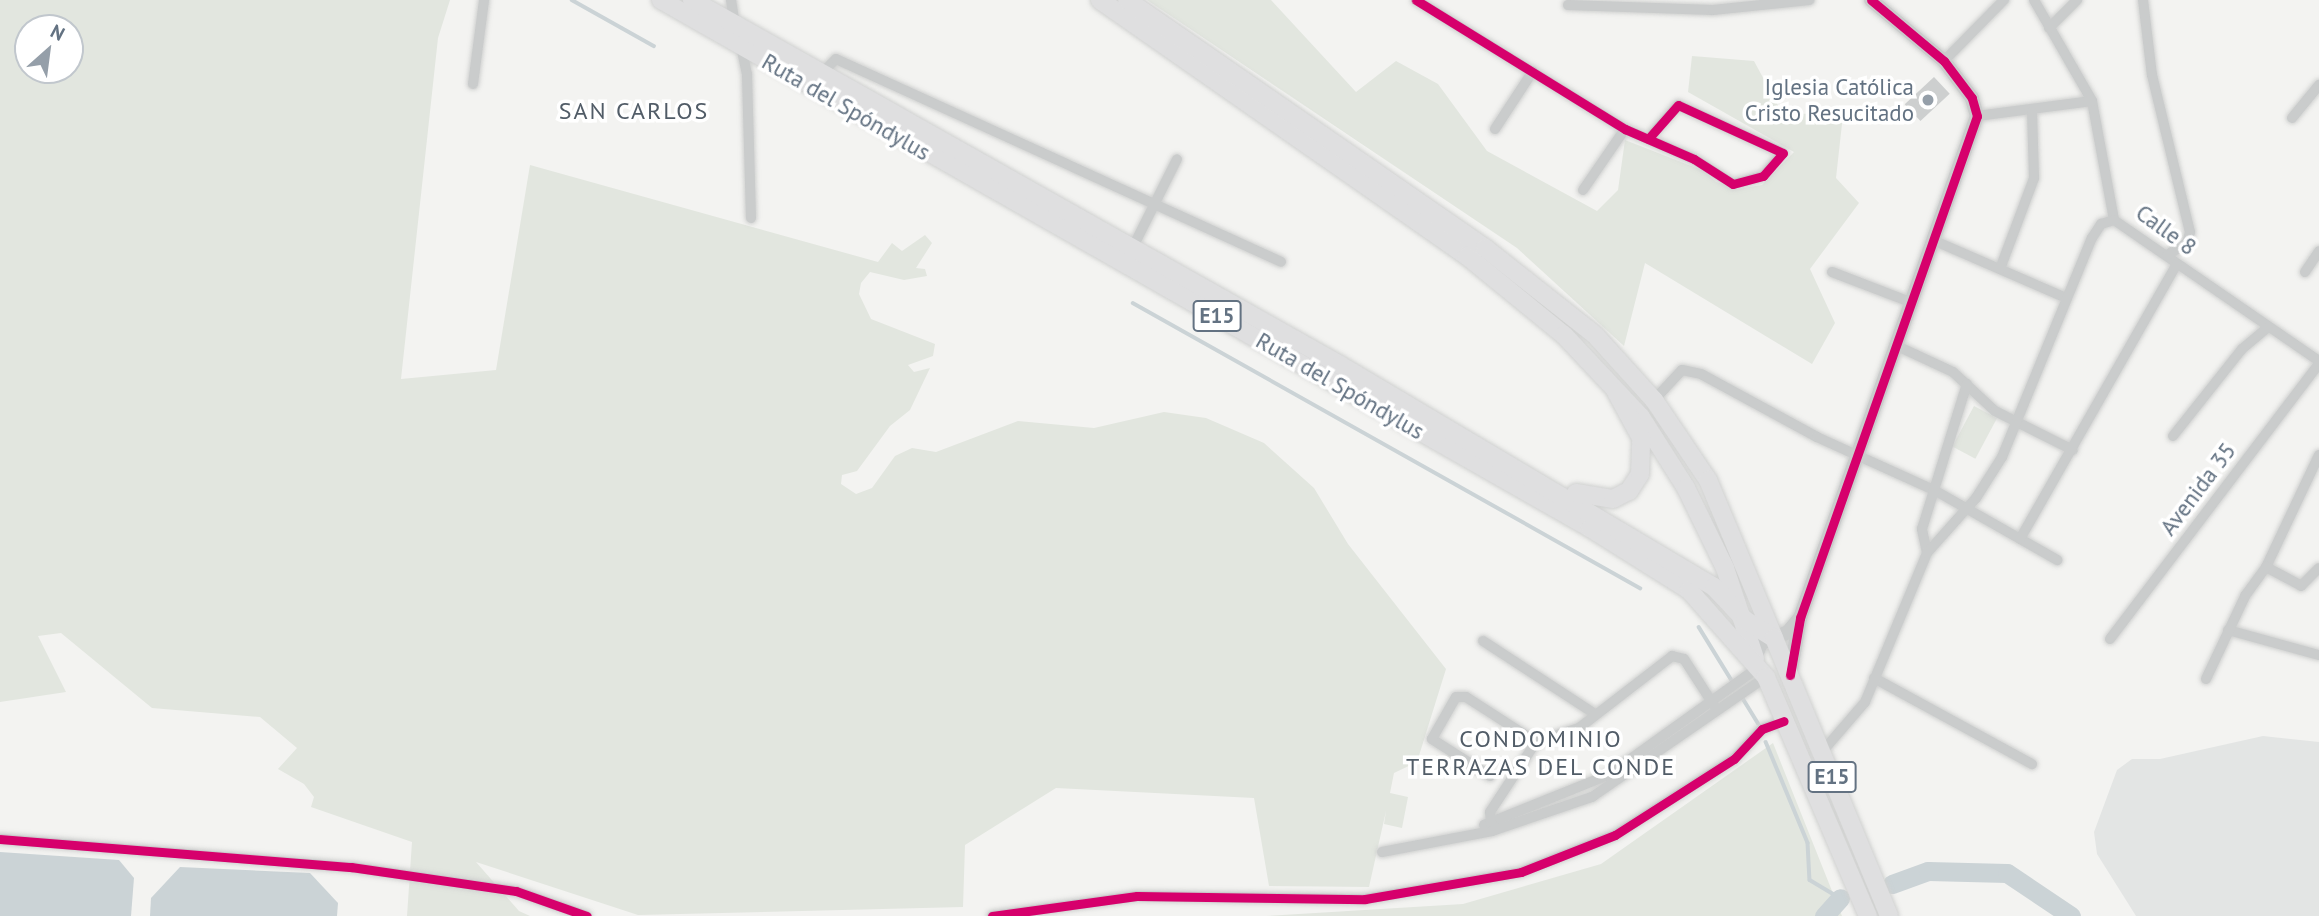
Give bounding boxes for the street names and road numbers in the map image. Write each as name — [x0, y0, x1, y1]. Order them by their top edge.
street label: Ruta del Spóndylus — [757, 48, 935, 166]
street label: Calle 8 — [2130, 199, 2202, 261]
road number: E15 — [1192, 298, 1242, 334]
street label: Ruta del Spóndylus — [1251, 327, 1429, 445]
street label: Avenida 35 — [2154, 437, 2242, 541]
road number: E15 — [1808, 760, 1856, 794]

